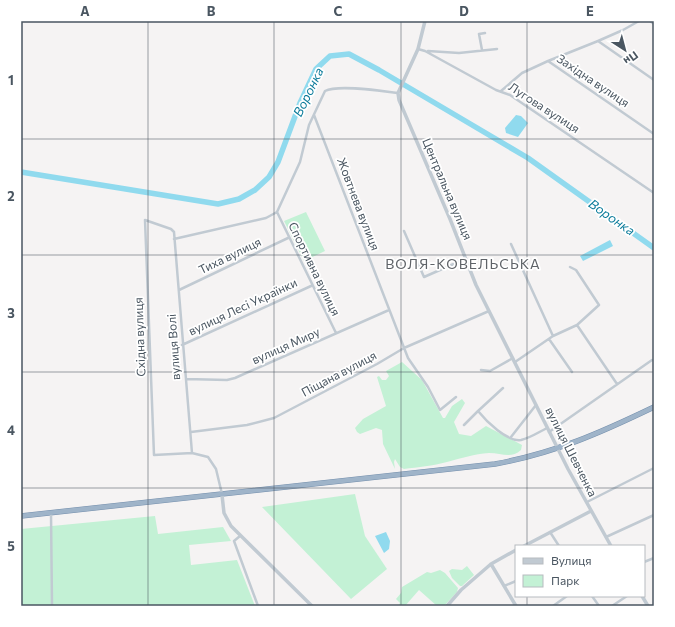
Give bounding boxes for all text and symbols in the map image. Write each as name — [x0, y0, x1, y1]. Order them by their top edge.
text: A — [80, 3, 90, 19]
text: B — [207, 3, 216, 19]
text: C — [334, 3, 343, 19]
text: D — [459, 3, 469, 19]
text: E — [586, 3, 594, 19]
north arrow — [605, 30, 645, 70]
text: Пн — [621, 49, 641, 68]
street label: Західна вулиця — [555, 51, 632, 110]
water label: Воронка — [289, 65, 327, 119]
text: 1 — [8, 72, 14, 88]
street label: Лугова вулиця — [506, 79, 583, 135]
street label: Центральна вулиця — [420, 136, 476, 241]
street label: Жовтнева вулиця — [335, 155, 383, 252]
text: 2 — [7, 188, 15, 204]
water label: Воронка — [586, 195, 638, 239]
street label: Спортивна вулиця — [286, 219, 344, 318]
street label: Тиха вулиця — [196, 234, 263, 276]
district label: ВОЛЯ-КОВЕЛЬСЬКА — [385, 255, 541, 272]
street label: вулиця Лесі Українки — [186, 275, 299, 337]
street label: Східна вулиця — [131, 297, 147, 377]
text: 3 — [7, 305, 15, 321]
street label: вулиця Волі — [164, 313, 182, 381]
street label: вулиця Миру — [249, 324, 322, 366]
street label: Піщана вулиця — [299, 347, 378, 399]
street label: вулиця Шевченка — [543, 404, 601, 499]
text: 4 — [7, 422, 15, 438]
text: 5 — [7, 538, 15, 554]
legend — [515, 545, 645, 597]
text: Вулиця — [551, 553, 592, 567]
text: Парк — [551, 573, 580, 587]

